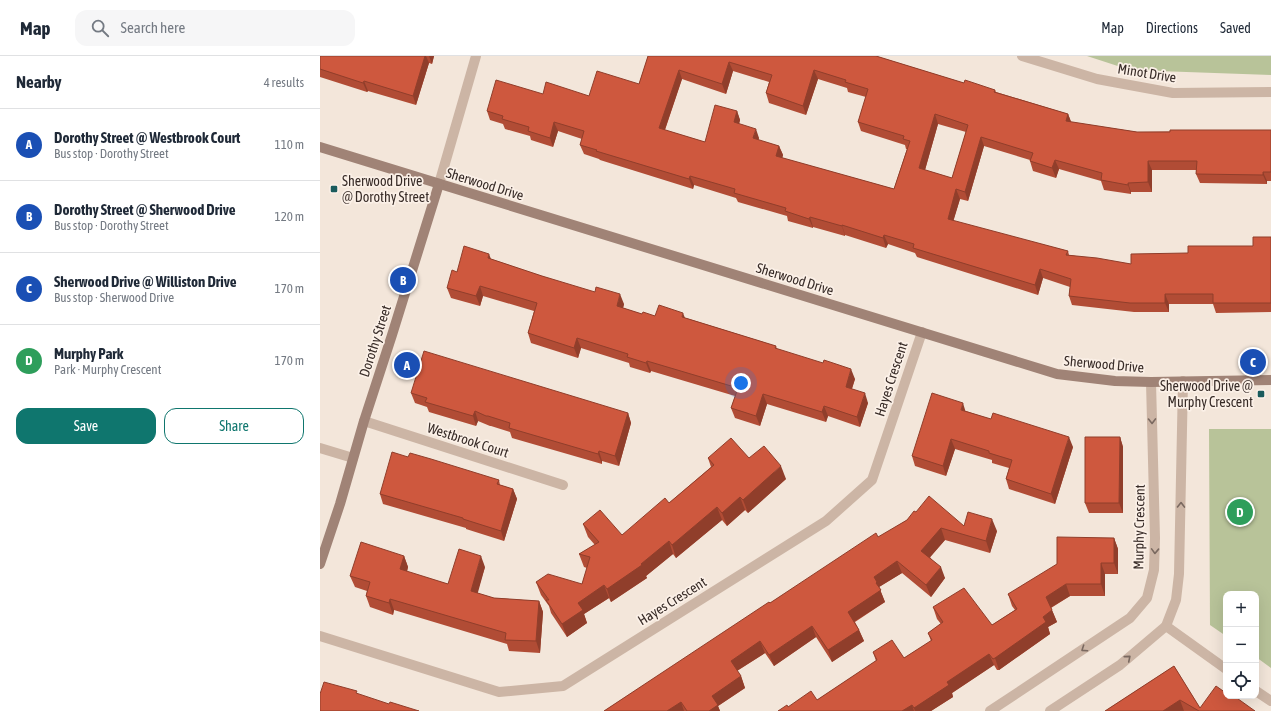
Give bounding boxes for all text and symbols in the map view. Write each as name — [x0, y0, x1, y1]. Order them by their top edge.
search box — [75, 10, 355, 46]
text: Map — [20, 17, 51, 39]
icon: search — [89, 17, 111, 39]
text: Search here — [121, 19, 185, 36]
text: Map — [1101, 20, 1124, 36]
text: Directions — [1146, 20, 1198, 36]
text: Saved — [1220, 20, 1251, 36]
street label: Minot Drive — [1117, 60, 1177, 86]
text: Nearby — [16, 72, 62, 92]
text: 4 results — [264, 75, 304, 90]
text: Dorothy Street @ Westbrook Court — [54, 129, 240, 146]
text: A — [26, 137, 32, 152]
text: 110 m — [275, 137, 304, 152]
text: Bus stop · Dorothy Street — [54, 146, 169, 161]
street label: Sherwood Drive — [444, 165, 526, 203]
place label: Sherwood Drive @ Dorothy Street — [342, 173, 429, 205]
marker: Sherwood Drive @ Dorothy Street — [329, 184, 339, 194]
text: Dorothy Street @ Sherwood Drive — [54, 201, 235, 218]
text: B — [26, 209, 32, 224]
text: 120 m — [275, 209, 304, 224]
text: Bus stop · Dorothy Street — [54, 218, 169, 233]
street label: Sherwood Drive — [754, 260, 836, 298]
pin: B — [390, 265, 416, 295]
text: Sherwood Drive @ Williston Drive — [54, 273, 237, 290]
text: C — [26, 281, 32, 296]
text: 170 m — [275, 281, 304, 296]
text: Bus stop · Sherwood Drive — [54, 290, 174, 305]
street label: Dorothy Street — [356, 303, 394, 379]
street label: Hayes Crescent — [871, 340, 911, 418]
text: Murphy Park — [54, 345, 123, 362]
pin: C — [1240, 347, 1266, 377]
pin: A — [394, 350, 420, 380]
text: D — [25, 353, 33, 368]
text: 170 m — [275, 353, 304, 368]
street label: Sherwood Drive — [1063, 353, 1145, 375]
text: Park · Murphy Crescent — [54, 362, 161, 377]
your location — [731, 373, 751, 393]
place label: Sherwood Drive @ Murphy Crescent — [1160, 378, 1253, 410]
marker: Sherwood Drive @ Murphy Crescent — [1256, 389, 1266, 399]
button: Save — [16, 408, 156, 444]
button: Share — [164, 408, 304, 444]
one-way arrow — [1148, 418, 1156, 424]
street label: Westbrook Court — [425, 419, 511, 461]
street label: Murphy Crescent — [1130, 484, 1148, 570]
pin: D — [1227, 497, 1253, 527]
one-way arrow — [1176, 502, 1185, 508]
one-way arrow — [1150, 548, 1159, 554]
street label: Hayes Crescent — [635, 574, 709, 628]
map controls — [1223, 591, 1259, 699]
button: + — [1223, 591, 1259, 627]
button: − — [1223, 627, 1259, 663]
one-way arrow — [1081, 644, 1088, 651]
one-way arrow — [1124, 656, 1131, 663]
button: locate — [1223, 663, 1259, 699]

